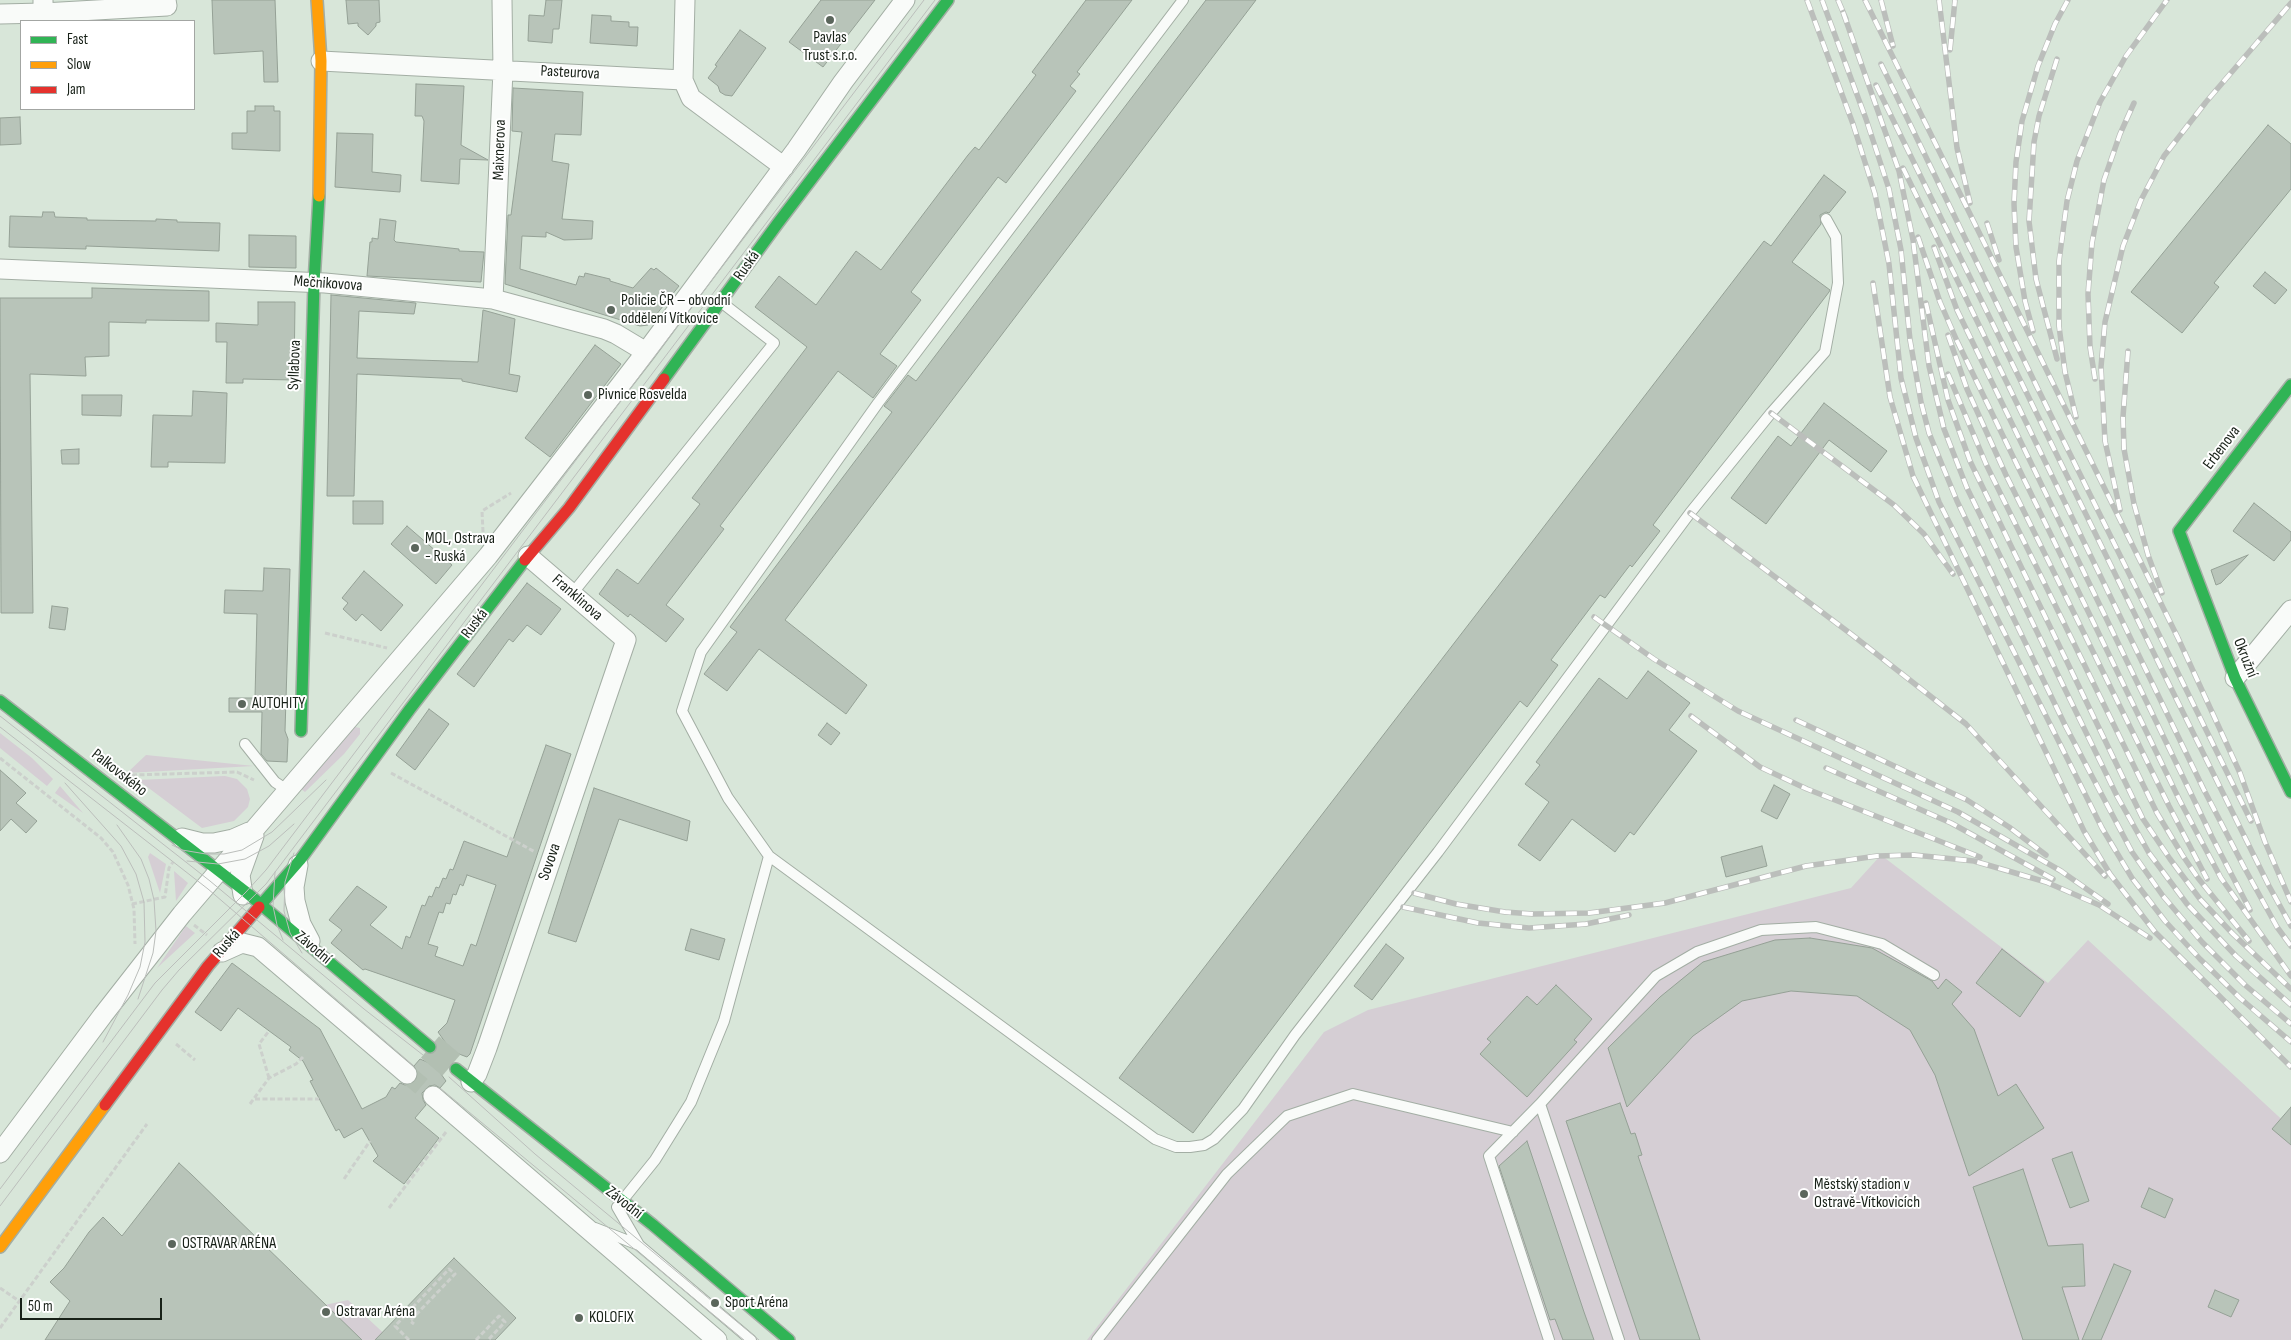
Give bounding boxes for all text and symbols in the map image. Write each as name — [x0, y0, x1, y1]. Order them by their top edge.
marker: Pavlas Trust s.r.o. — [824, 14, 836, 26]
legend — [20, 20, 195, 110]
place label: Pavlas Trust s.r.o. — [803, 28, 857, 66]
text: Fast — [67, 30, 88, 49]
text: Slow — [67, 55, 91, 74]
street label: Pasteurova — [540, 62, 600, 84]
text: Jam — [67, 80, 85, 99]
street label: Maixnerova — [489, 119, 511, 181]
street label: Ruská — [730, 247, 764, 285]
street label: Mečnikovova — [293, 272, 363, 296]
place label: Policie ČR – obvodní oddělení Vítkovice — [621, 291, 731, 329]
marker: Policie ČR – obvodní oddělení Vítkovice — [605, 304, 617, 316]
street label: Syllabova — [285, 340, 305, 390]
place label: Pivnice Rosvelda — [598, 385, 687, 405]
marker: Pivnice Rosvelda — [582, 389, 594, 401]
street label: Erbenova — [2199, 422, 2245, 474]
place label: MOL, Ostrava - Ruská — [425, 529, 495, 567]
marker: MOL, Ostrava - Ruská — [409, 542, 421, 554]
street label: Franklinova — [548, 571, 606, 625]
street label: Ruská — [458, 605, 492, 643]
street label: Okružní — [2228, 635, 2262, 681]
place label: AUTOHITY — [252, 694, 305, 714]
marker: AUTOHITY — [236, 698, 248, 710]
street label: Palkovského — [87, 745, 151, 801]
street label: Sovova — [535, 841, 565, 883]
street label: Ruská — [209, 926, 245, 962]
street label: Závodní — [291, 927, 335, 969]
place label: Městský stadion v Ostravě-Vítkovicích — [1814, 1175, 1920, 1213]
street label: Závodní — [602, 1183, 646, 1223]
marker: Městský stadion v Ostravě-Vítkovicích — [1798, 1188, 1810, 1200]
place label: OSTRAVAR ARÉNA — [182, 1234, 276, 1254]
marker: OSTRAVAR ARÉNA — [166, 1238, 178, 1250]
scale bar — [22, 1288, 165, 1320]
place label: Sport Aréna — [725, 1293, 788, 1313]
text: 50 m — [28, 1297, 53, 1316]
marker: Sport Aréna — [709, 1297, 721, 1309]
place label: Ostravar Aréna — [336, 1302, 415, 1322]
marker: Ostravar Aréna — [320, 1306, 332, 1318]
place label: KOLOFIX — [589, 1308, 634, 1328]
marker: KOLOFIX — [573, 1312, 585, 1324]

